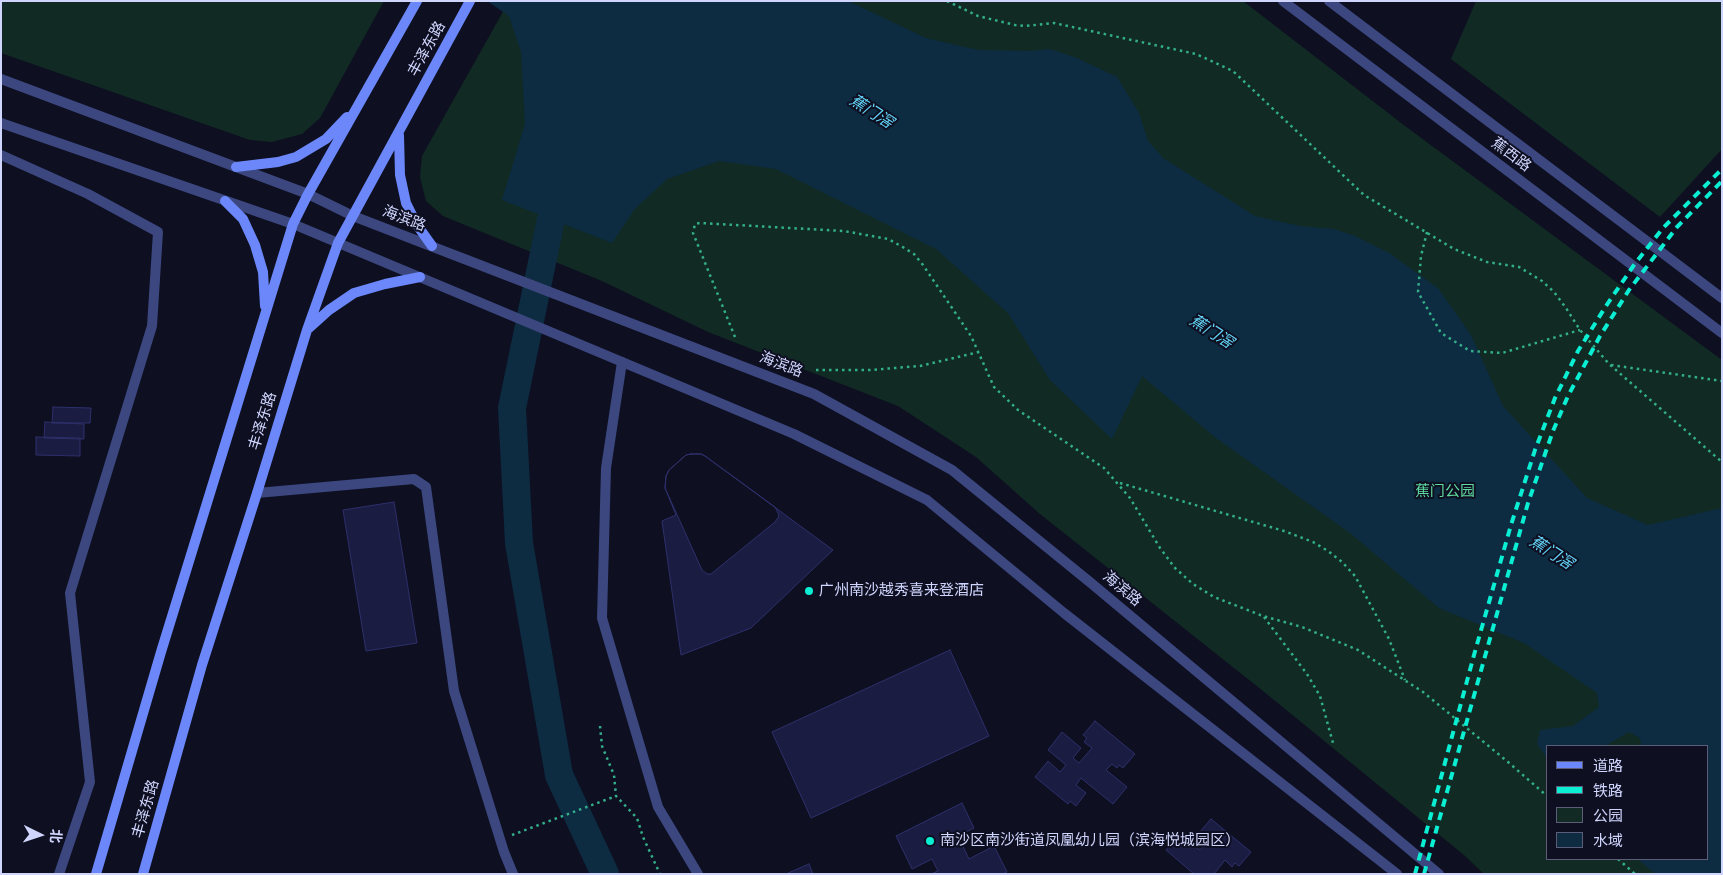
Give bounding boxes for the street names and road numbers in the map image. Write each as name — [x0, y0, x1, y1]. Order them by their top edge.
street label: 丰泽东路 — [405, 18, 449, 80]
street label: 蕉西路 — [1488, 134, 1534, 176]
street label: 海滨路 — [380, 203, 428, 235]
street label: 海滨路 — [757, 349, 805, 381]
street label: 丰泽东路 — [246, 390, 280, 452]
street label: 海滨路 — [1099, 568, 1145, 610]
street label: 丰泽东路 — [129, 778, 163, 840]

